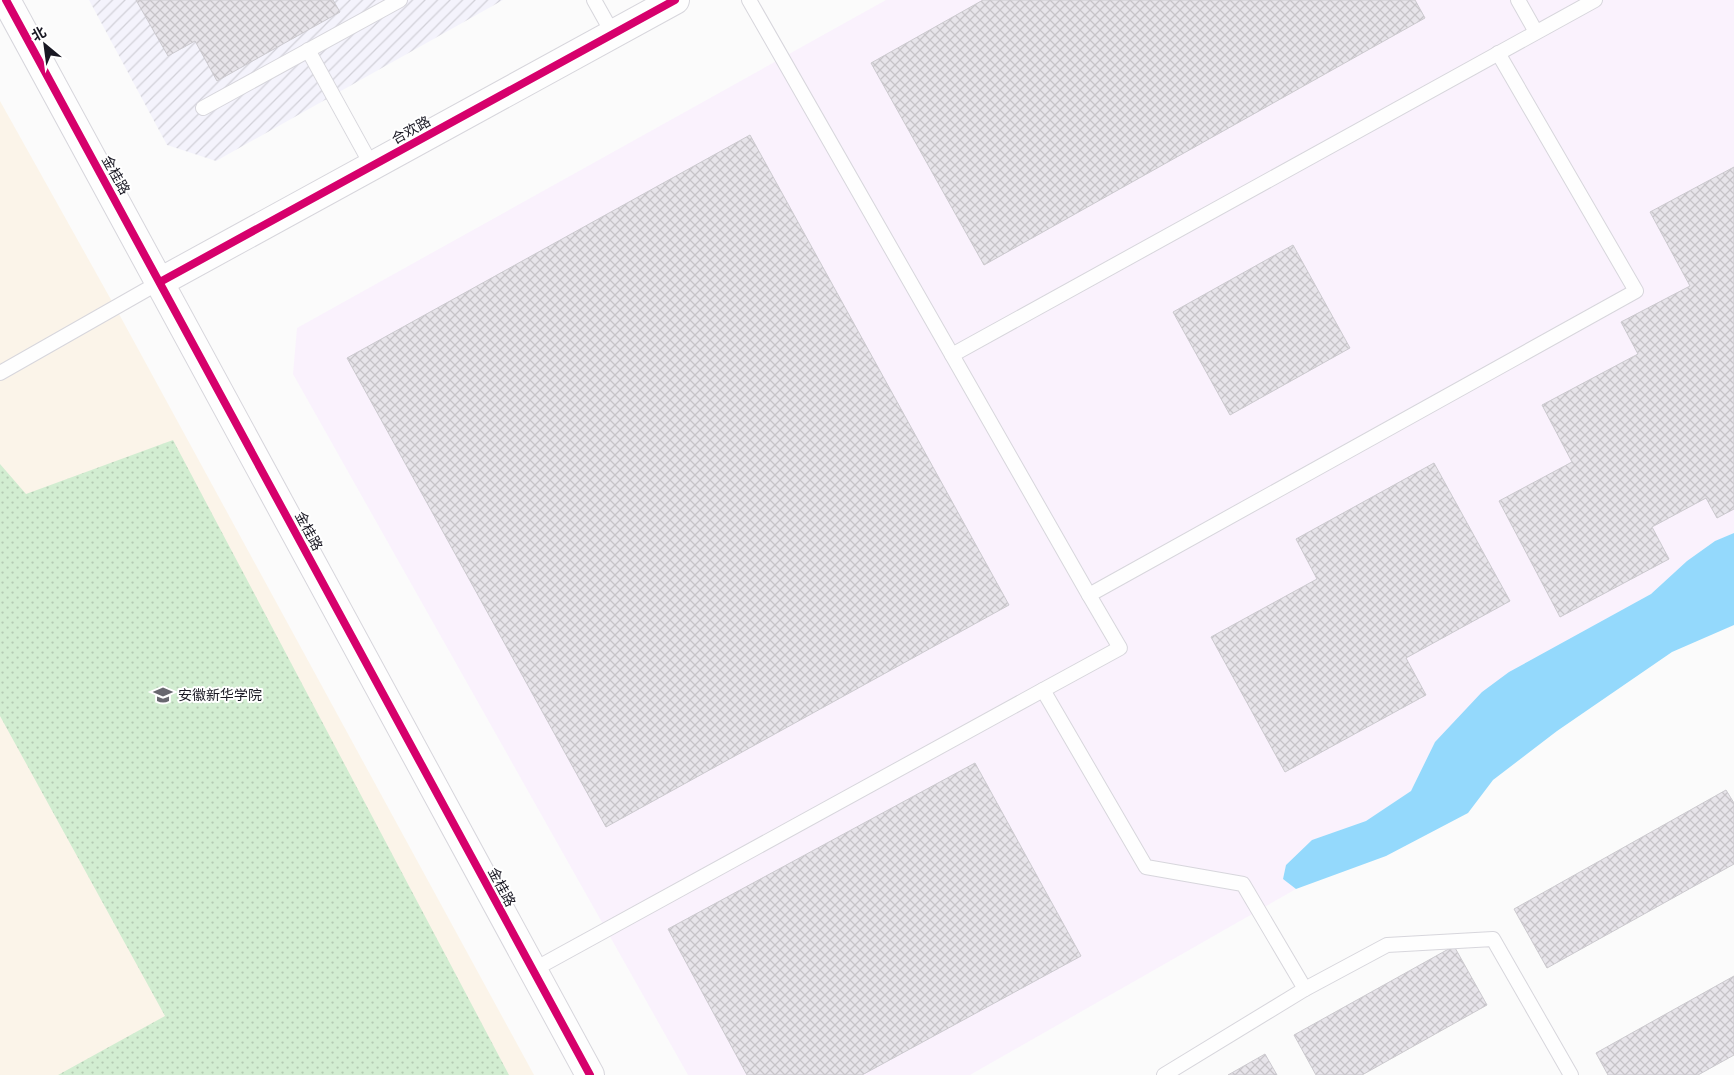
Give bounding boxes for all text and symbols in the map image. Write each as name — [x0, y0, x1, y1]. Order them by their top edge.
north arrow — [20, 20, 70, 70]
text: 北 — [29, 23, 49, 44]
street label: 合欢路 — [389, 113, 433, 147]
street label: 金桂路 — [99, 153, 133, 197]
street label: 金桂路 — [292, 509, 326, 553]
school or university icon: 安徽新华学院 — [152, 684, 174, 706]
place label: 安徽新华学院 — [178, 687, 262, 703]
street label: 金桂路 — [485, 865, 519, 909]

